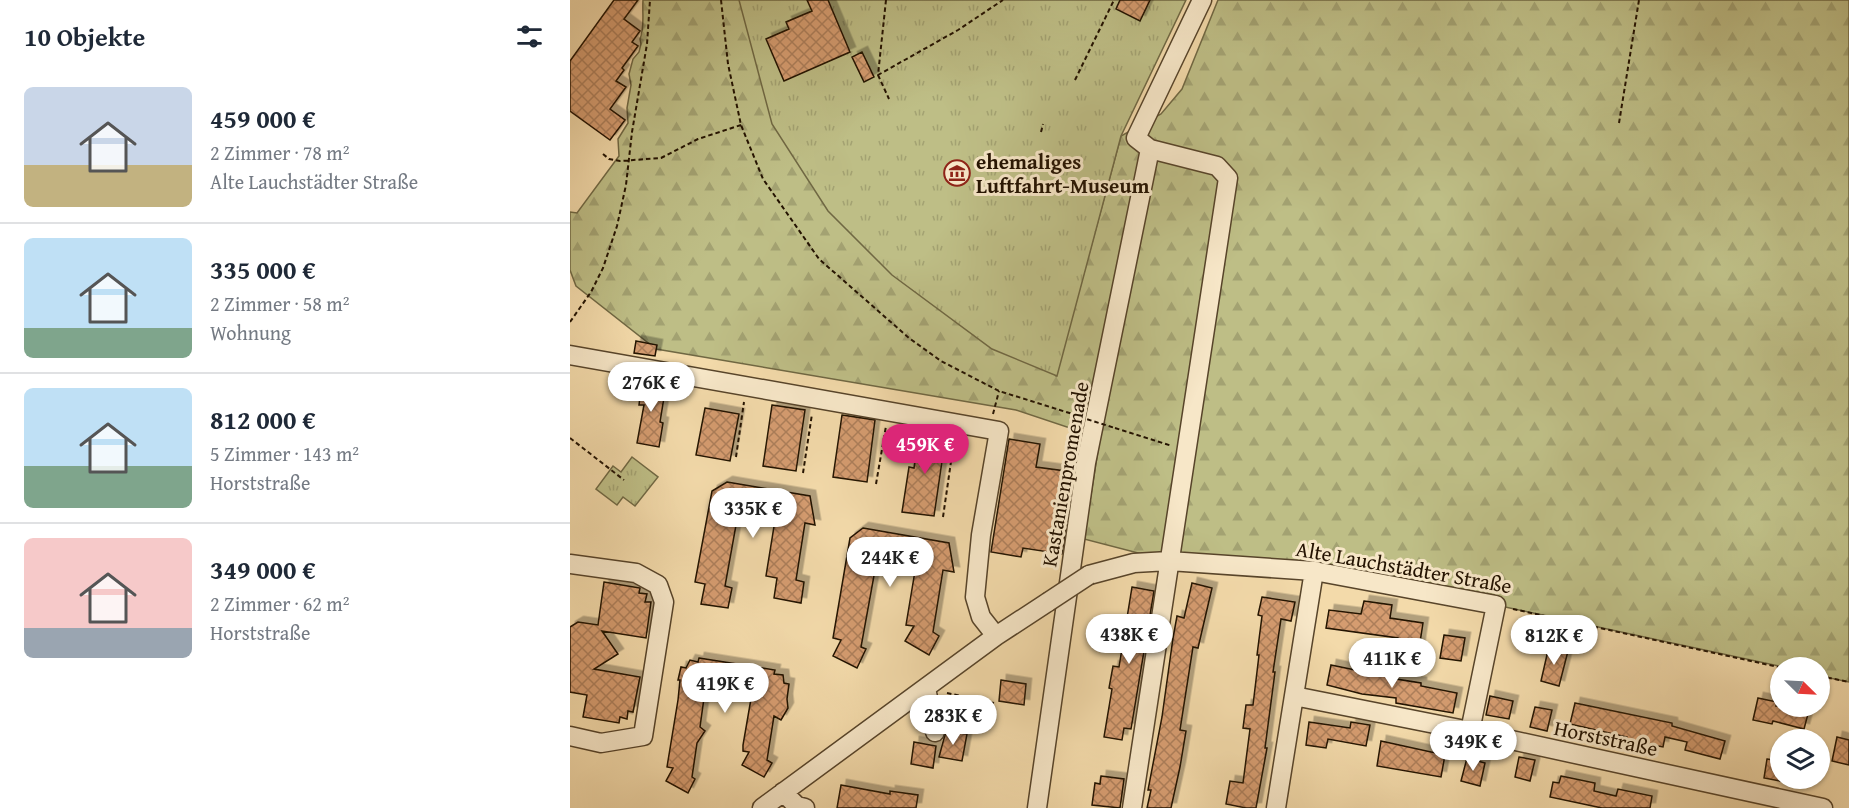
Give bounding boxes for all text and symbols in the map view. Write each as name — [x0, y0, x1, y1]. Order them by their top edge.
text: 10 Objekte — [24, 17, 145, 56]
icon: filters — [513, 20, 546, 53]
text: 459 000 € — [210, 99, 316, 138]
icon: home — [72, 111, 144, 183]
text: 2 Zimmer · 78 m² — [210, 138, 349, 167]
place label: ehemaliges Luftfahrt-Museum — [976, 146, 1149, 201]
museum icon: ehemaliges Luftfahrt-Museum — [942, 158, 972, 188]
text: Alte Lauchstädter Straße — [210, 167, 418, 196]
text: 335 000 € — [210, 250, 316, 289]
icon: home — [72, 262, 144, 334]
text: 2 Zimmer · 58 m² — [210, 289, 349, 318]
text: Wohnung — [210, 318, 291, 347]
pin: 276K € — [602, 362, 700, 413]
text: 276K € — [622, 367, 680, 396]
street label: Kastanienpromenade — [1033, 379, 1097, 569]
text: 812 000 € — [210, 400, 316, 439]
icon: home — [72, 412, 144, 484]
pin: 459K € — [876, 424, 974, 475]
text: 459K € — [896, 429, 954, 458]
text: 5 Zimmer · 143 m² — [210, 439, 359, 468]
text: Horststraße — [210, 468, 310, 497]
pin: 335K € — [704, 488, 802, 539]
text: 335K € — [724, 493, 782, 522]
street label: Alte Lauchstädter Straße — [1294, 533, 1514, 601]
pin: 244K € — [841, 537, 939, 588]
text: 244K € — [861, 542, 919, 571]
text: 349 000 € — [210, 550, 316, 589]
icon: home — [72, 562, 144, 634]
text: 2 Zimmer · 62 m² — [210, 589, 349, 618]
pin: 438K € — [1080, 614, 1178, 665]
pin: 812K € — [1505, 615, 1603, 666]
text: Horststraße — [210, 618, 310, 647]
text: 438K € — [1100, 619, 1158, 648]
text: 812K € — [1525, 620, 1583, 649]
pin: 411K € — [1343, 638, 1441, 689]
text: 411K € — [1363, 643, 1421, 672]
north arrow — [1770, 657, 1830, 717]
map controls — [1770, 657, 1830, 789]
pin: 419K € — [676, 663, 774, 714]
text: 419K € — [696, 668, 754, 697]
pin: 283K € — [904, 695, 1002, 746]
text: 283K € — [924, 700, 982, 729]
street label: Horststraße — [1551, 712, 1661, 764]
pin: 349K € — [1424, 721, 1522, 772]
text: 349K € — [1444, 726, 1502, 755]
button: layers — [1770, 729, 1830, 789]

